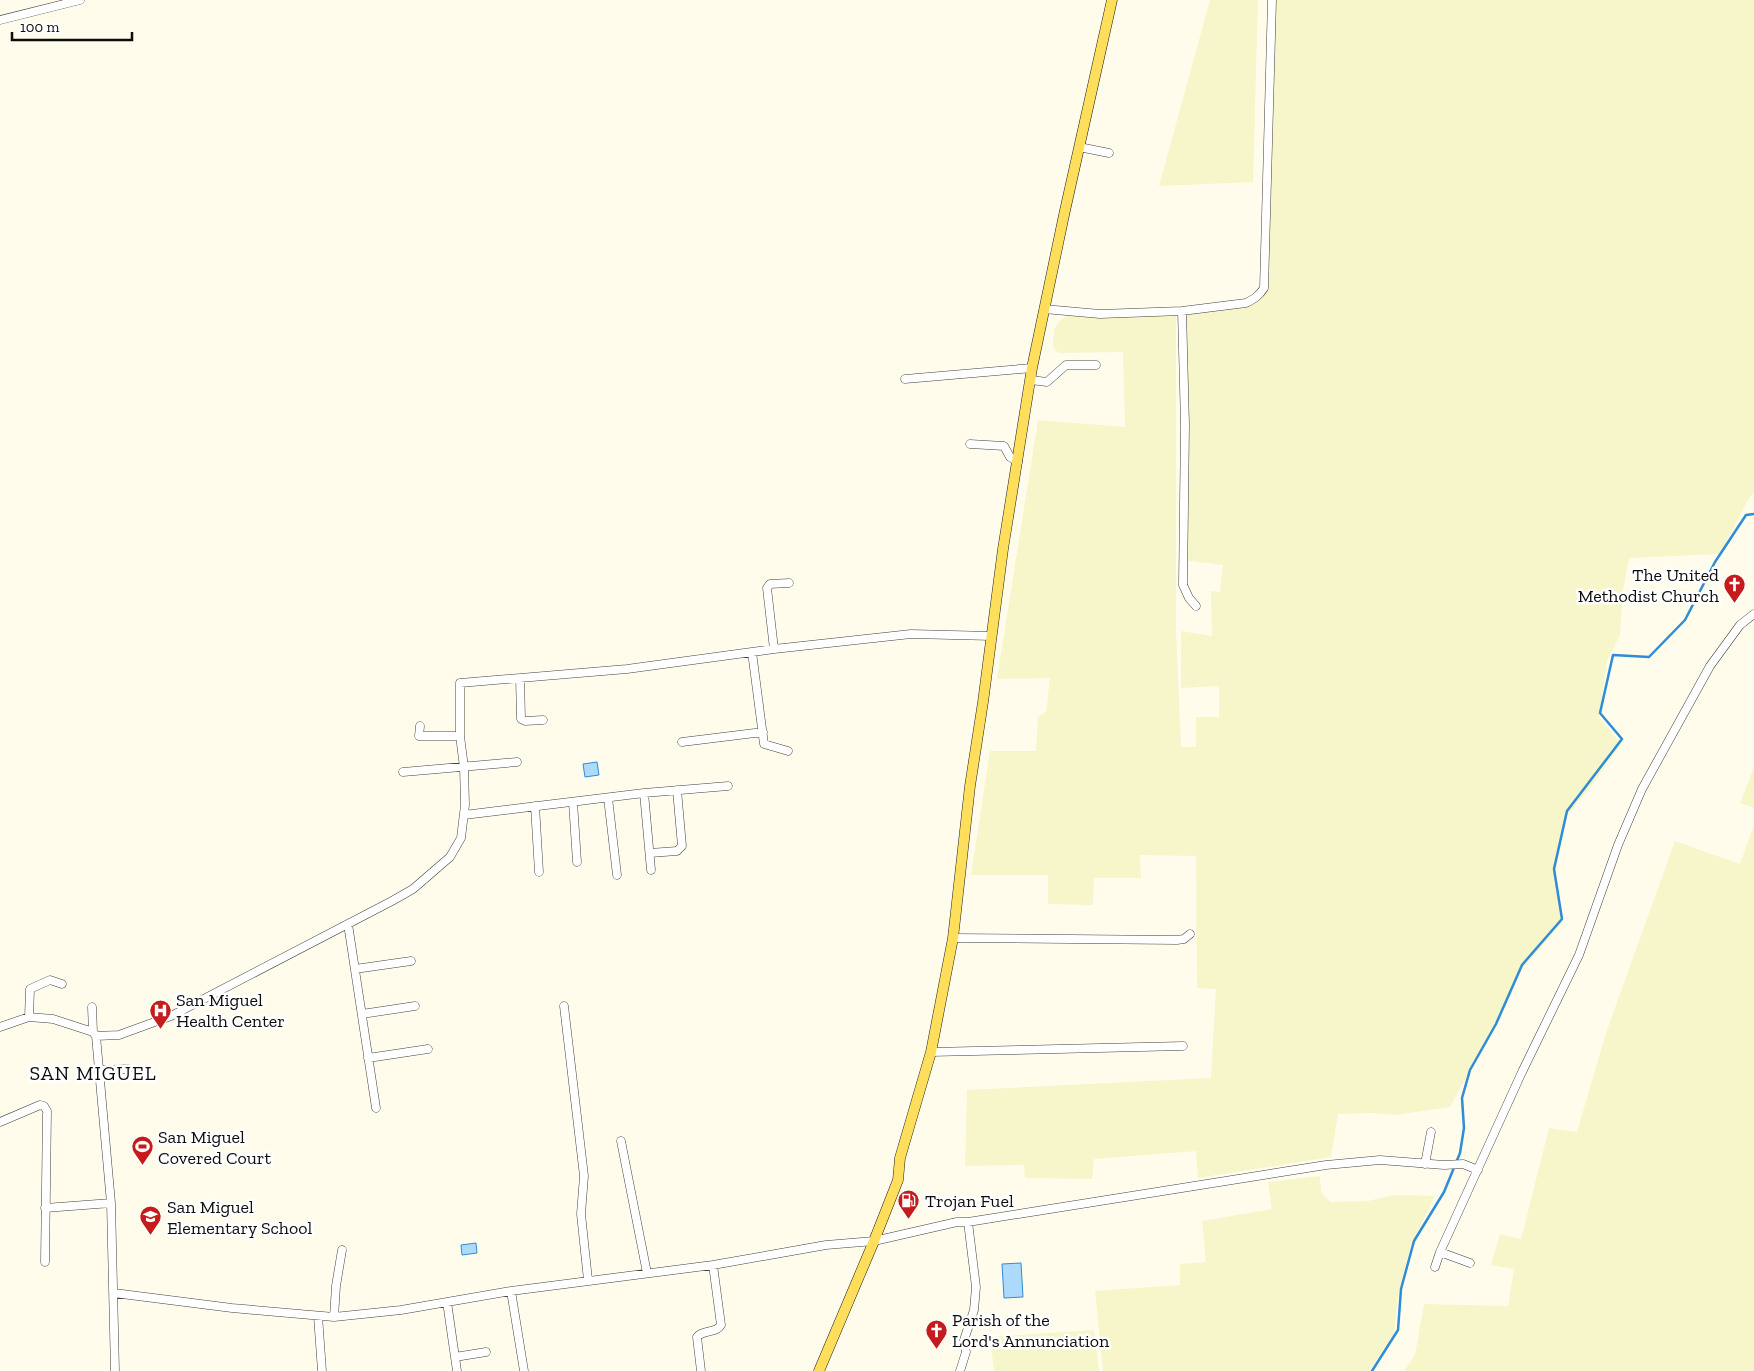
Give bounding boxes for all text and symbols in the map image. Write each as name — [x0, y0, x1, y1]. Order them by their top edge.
scale bar — [12, 10, 132, 42]
text: 100 m — [20, 18, 59, 36]
place label: The United Methodist Church — [1578, 564, 1719, 607]
church icon: The United Methodist Church — [1723, 573, 1747, 604]
place label: San Miguel Health Center — [176, 989, 285, 1032]
hospital icon: San Miguel Health Center — [148, 998, 172, 1029]
district label: SAN MIGUEL — [29, 1061, 157, 1085]
place label: San Miguel Covered Court — [158, 1126, 271, 1169]
sports icon: San Miguel Covered Court — [130, 1135, 154, 1166]
fuel station icon: Trojan Fuel — [897, 1189, 921, 1220]
place label: Trojan Fuel — [925, 1190, 1014, 1212]
place label: San Miguel Elementary School — [167, 1196, 312, 1239]
school or university icon: San Miguel Elementary School — [139, 1205, 163, 1236]
place label: Parish of the Lord's Annunciation — [952, 1309, 1110, 1352]
church icon: Parish of the Lord's Annunciation — [924, 1318, 948, 1349]

